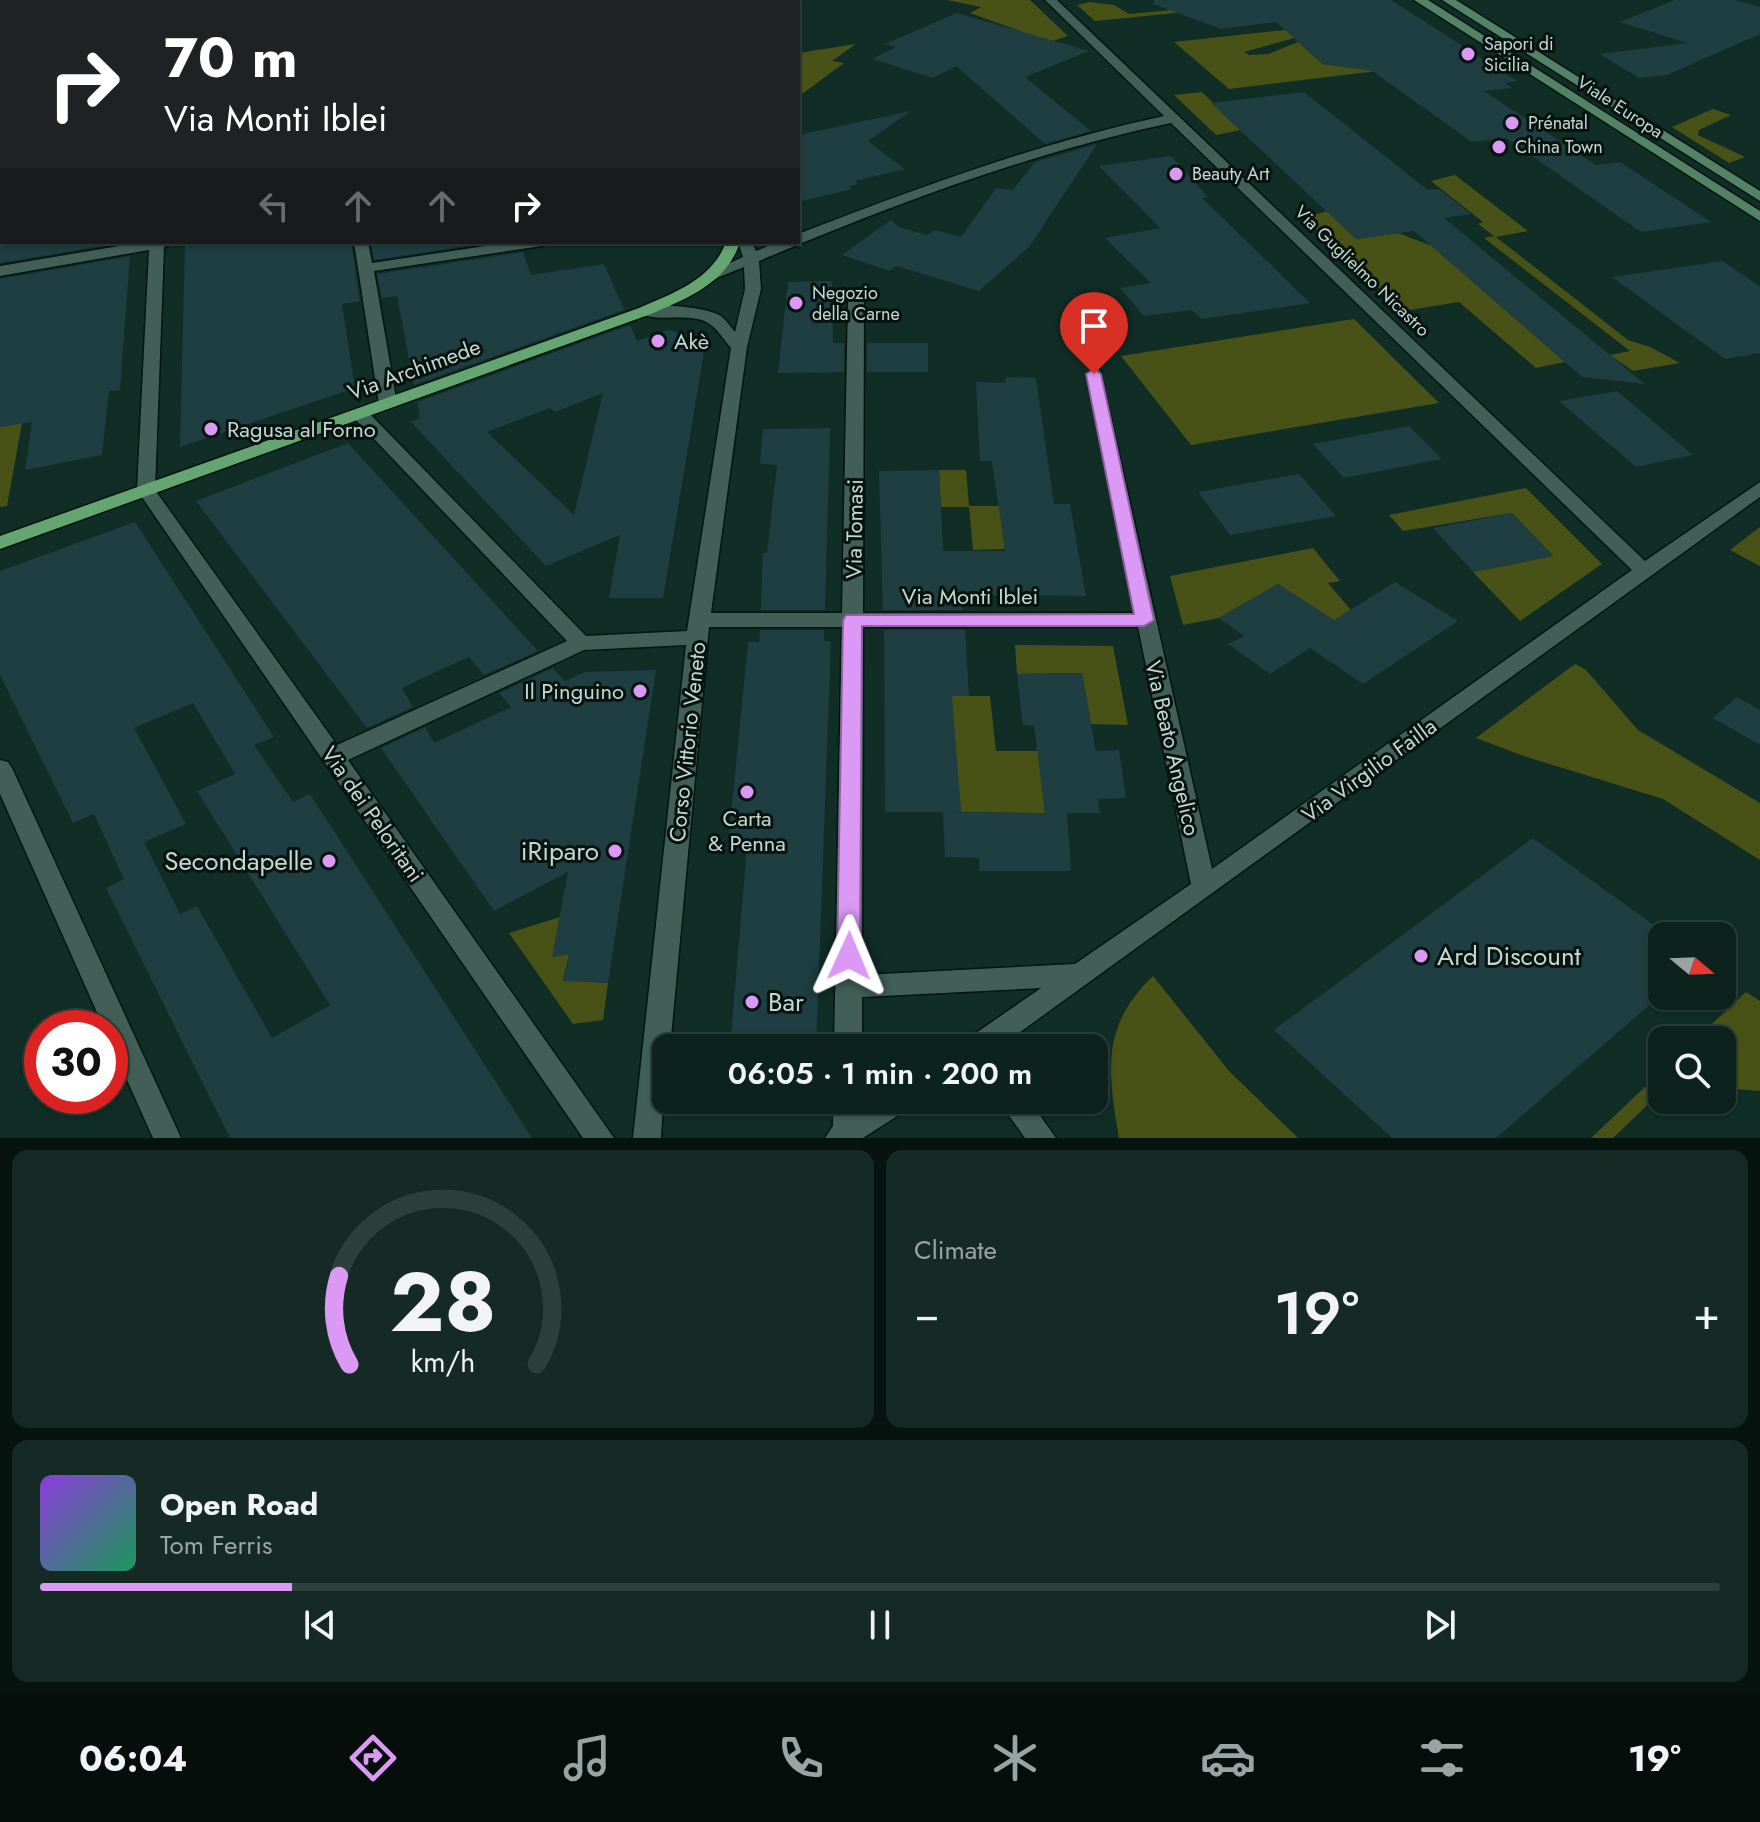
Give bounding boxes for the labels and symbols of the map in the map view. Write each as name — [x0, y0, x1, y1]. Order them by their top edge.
place label: Sapori di Sicilia — [1484, 31, 1554, 78]
marker: Sapori di Sicilia — [1459, 45, 1477, 63]
street label: Viale Europa — [1572, 69, 1668, 145]
place label: Prénatal — [1528, 110, 1588, 136]
marker: Prénatal — [1503, 114, 1521, 132]
place label: China Town — [1515, 134, 1603, 160]
marker: China Town — [1490, 138, 1508, 156]
place label: Beauty Art — [1192, 161, 1270, 187]
marker: Beauty Art — [1167, 165, 1185, 183]
street label: Via Guglielmo Nicastro — [1289, 199, 1436, 343]
place label: Negozio della Carne — [812, 280, 900, 327]
pin — [1060, 292, 1128, 374]
marker: Negozio della Carne — [787, 294, 805, 312]
place label: Akè — [674, 325, 709, 357]
street label: Via Archimede — [343, 330, 485, 408]
marker: Akè — [649, 332, 667, 350]
place label: Ragusa al Forno — [227, 413, 376, 445]
marker: Ragusa al Forno — [202, 420, 220, 438]
street label: Via Tomasi — [837, 479, 871, 579]
street label: Via Monti Iblei — [902, 580, 1038, 612]
street label: Corso Vittorio Veneto — [661, 640, 713, 844]
street label: Via Beato Angelico — [1137, 657, 1209, 839]
place label: Il Pinguino — [524, 675, 624, 707]
marker: Il Pinguino — [631, 682, 649, 700]
street label: Via Virgilio Failla — [1295, 710, 1443, 830]
street label: Via dei Peloritani — [314, 739, 432, 889]
marker: Carta & Penna — [738, 783, 756, 801]
place label: Carta & Penna — [708, 802, 786, 859]
place label: iRiparo — [521, 832, 599, 870]
place label: Secondapelle — [164, 842, 313, 880]
marker: iRiparo — [606, 842, 624, 860]
marker: Secondapelle — [320, 852, 338, 870]
position arrow — [807, 914, 891, 998]
north arrow — [1648, 922, 1736, 1010]
place label: Ard Discount — [1437, 937, 1582, 975]
marker: Ard Discount — [1412, 947, 1430, 965]
place label: Bar — [768, 983, 804, 1021]
marker: Bar — [743, 993, 761, 1011]
speed limit sign: 30 — [24, 1010, 128, 1114]

